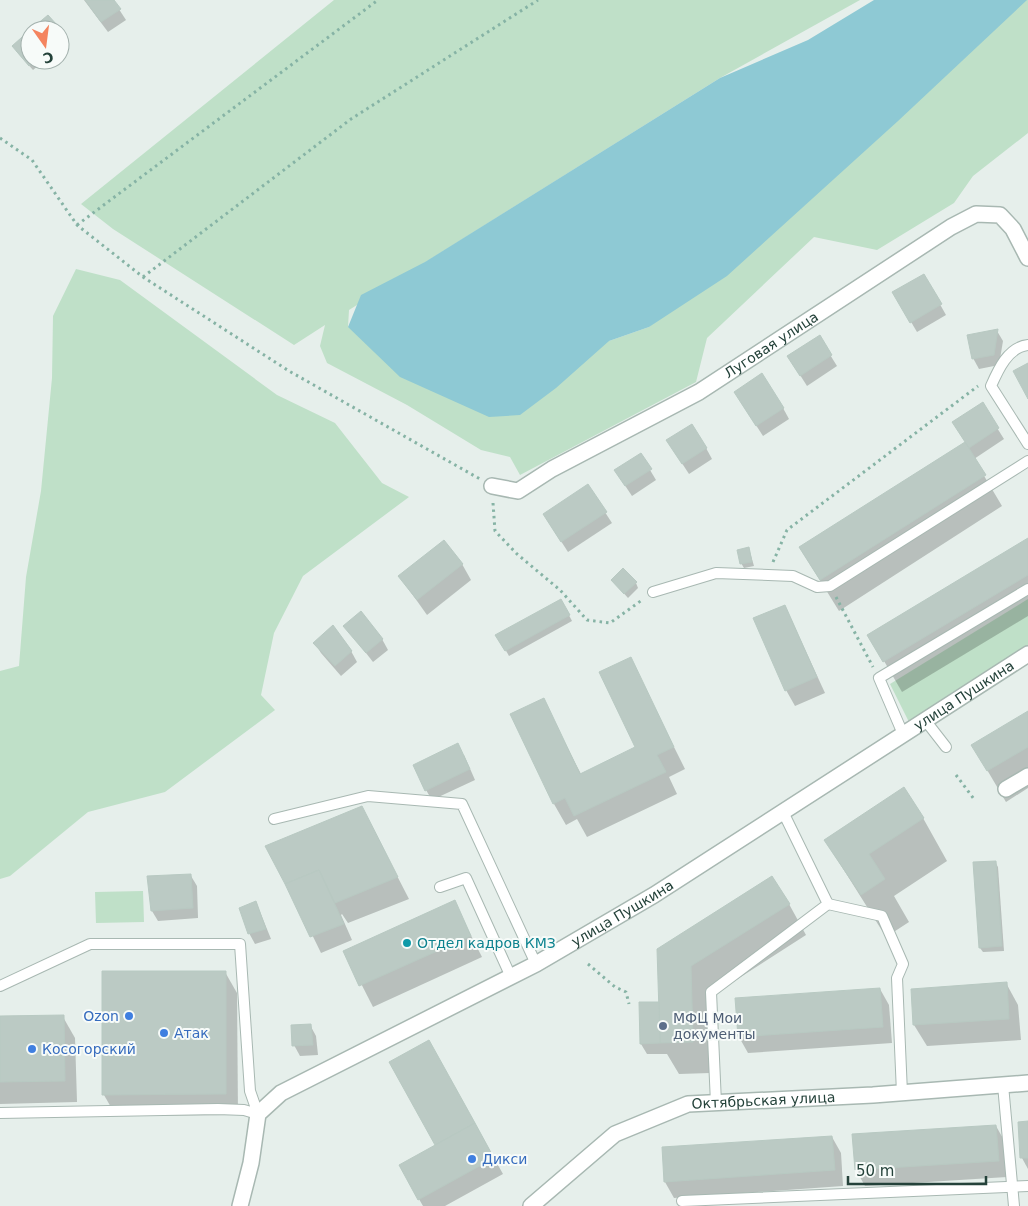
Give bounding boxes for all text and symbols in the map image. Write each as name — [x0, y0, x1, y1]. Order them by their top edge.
north arrow — [20, 20, 70, 70]
text: С — [41, 49, 55, 67]
street label: Луговая улица — [721, 308, 821, 381]
street label: улица Пушкина — [911, 657, 1017, 734]
street label: улица Пушкина — [568, 877, 676, 950]
place label: Отдел кадров КМЗ — [417, 935, 556, 951]
marker: Отдел кадров КМЗ — [401, 937, 413, 949]
place label: Ozon — [83, 1008, 119, 1024]
marker: Ozon — [123, 1010, 135, 1022]
place label: МФЦ Мои документы — [673, 1010, 756, 1042]
marker: МФЦ Мои документы — [657, 1020, 669, 1032]
place label: Атак — [174, 1025, 209, 1041]
marker: Атак — [158, 1027, 170, 1039]
place label: Косогорский — [42, 1041, 136, 1057]
marker: Косогорский — [26, 1043, 38, 1055]
street label: Октябрьская улица — [691, 1089, 836, 1112]
place label: Дикси — [482, 1151, 527, 1167]
marker: Дикси — [466, 1153, 478, 1165]
scale bar — [848, 1154, 986, 1186]
text: 50 m — [856, 1162, 894, 1180]

